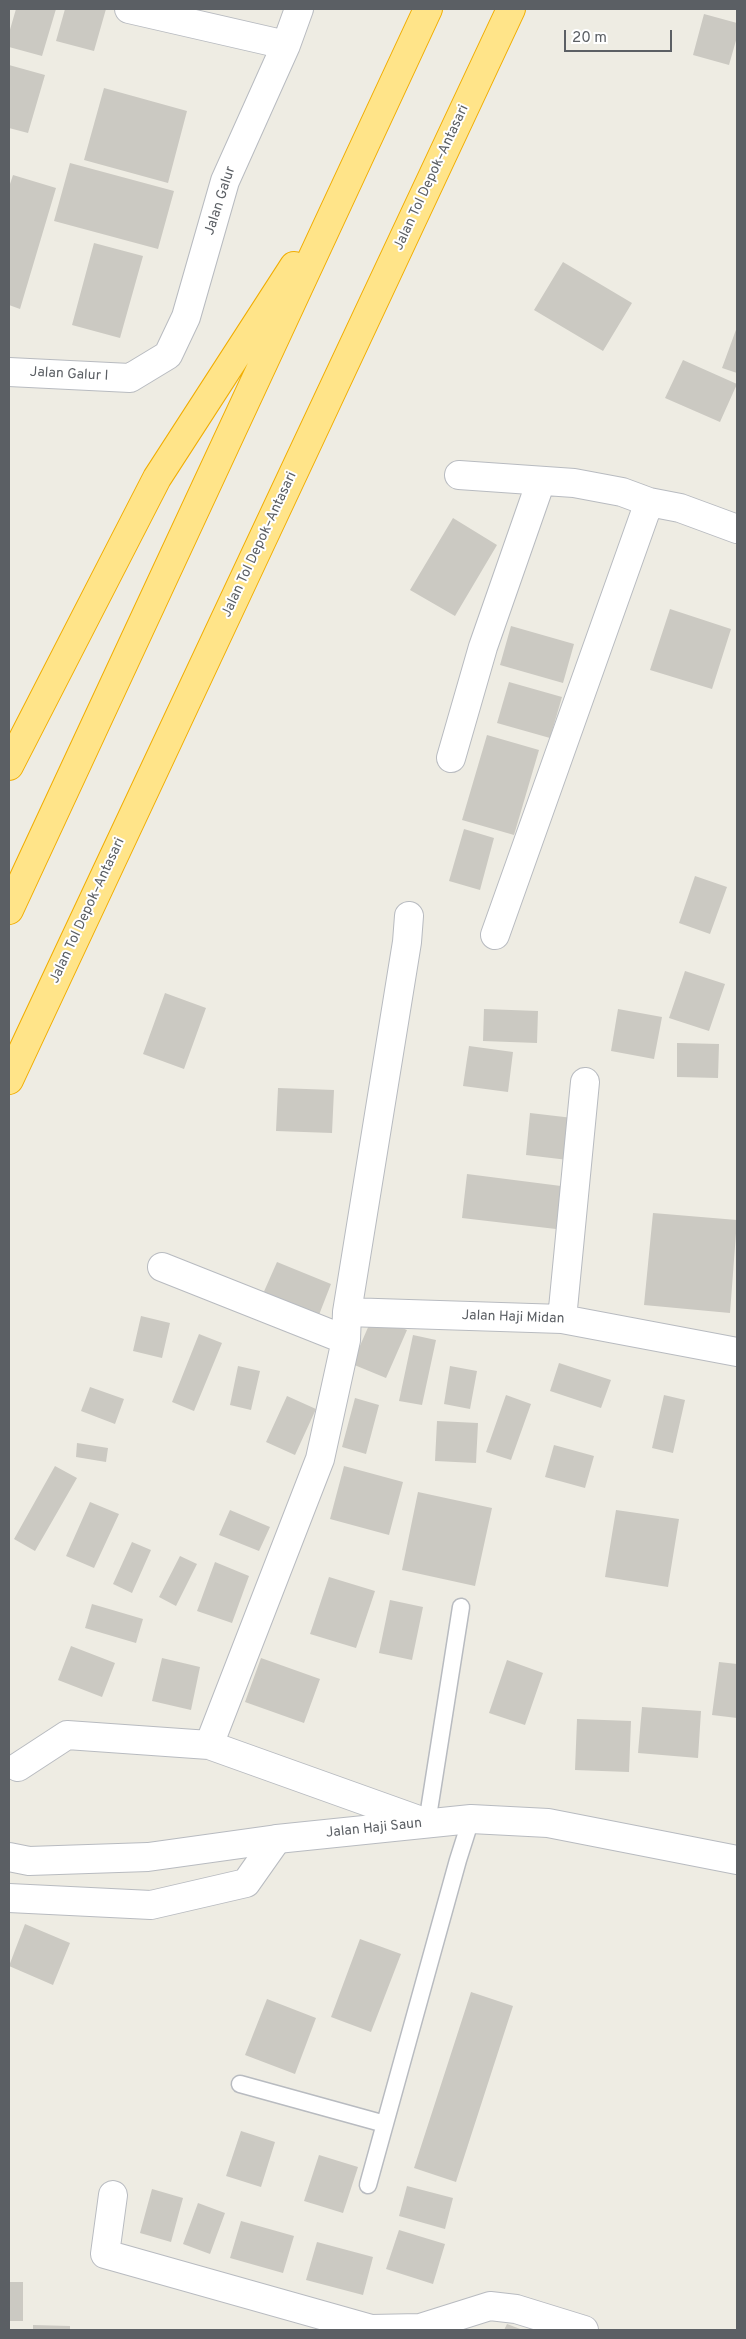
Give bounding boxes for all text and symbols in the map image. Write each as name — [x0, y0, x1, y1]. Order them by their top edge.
scale bar — [566, 20, 674, 52]
text: 20 m — [572, 29, 607, 48]
street label: Jalan Tol Depok–Antasari — [391, 103, 473, 253]
street label: Jalan Galur — [202, 164, 240, 238]
street label: Jalan Galur I — [29, 365, 109, 385]
street label: Jalan Tol Depok–Antasari — [219, 470, 301, 620]
street label: Jalan Tol Depok–Antasari — [47, 836, 129, 986]
street label: Jalan Haji Midan — [461, 1308, 565, 1328]
street label: Jalan Haji Saun — [325, 1816, 423, 1842]

